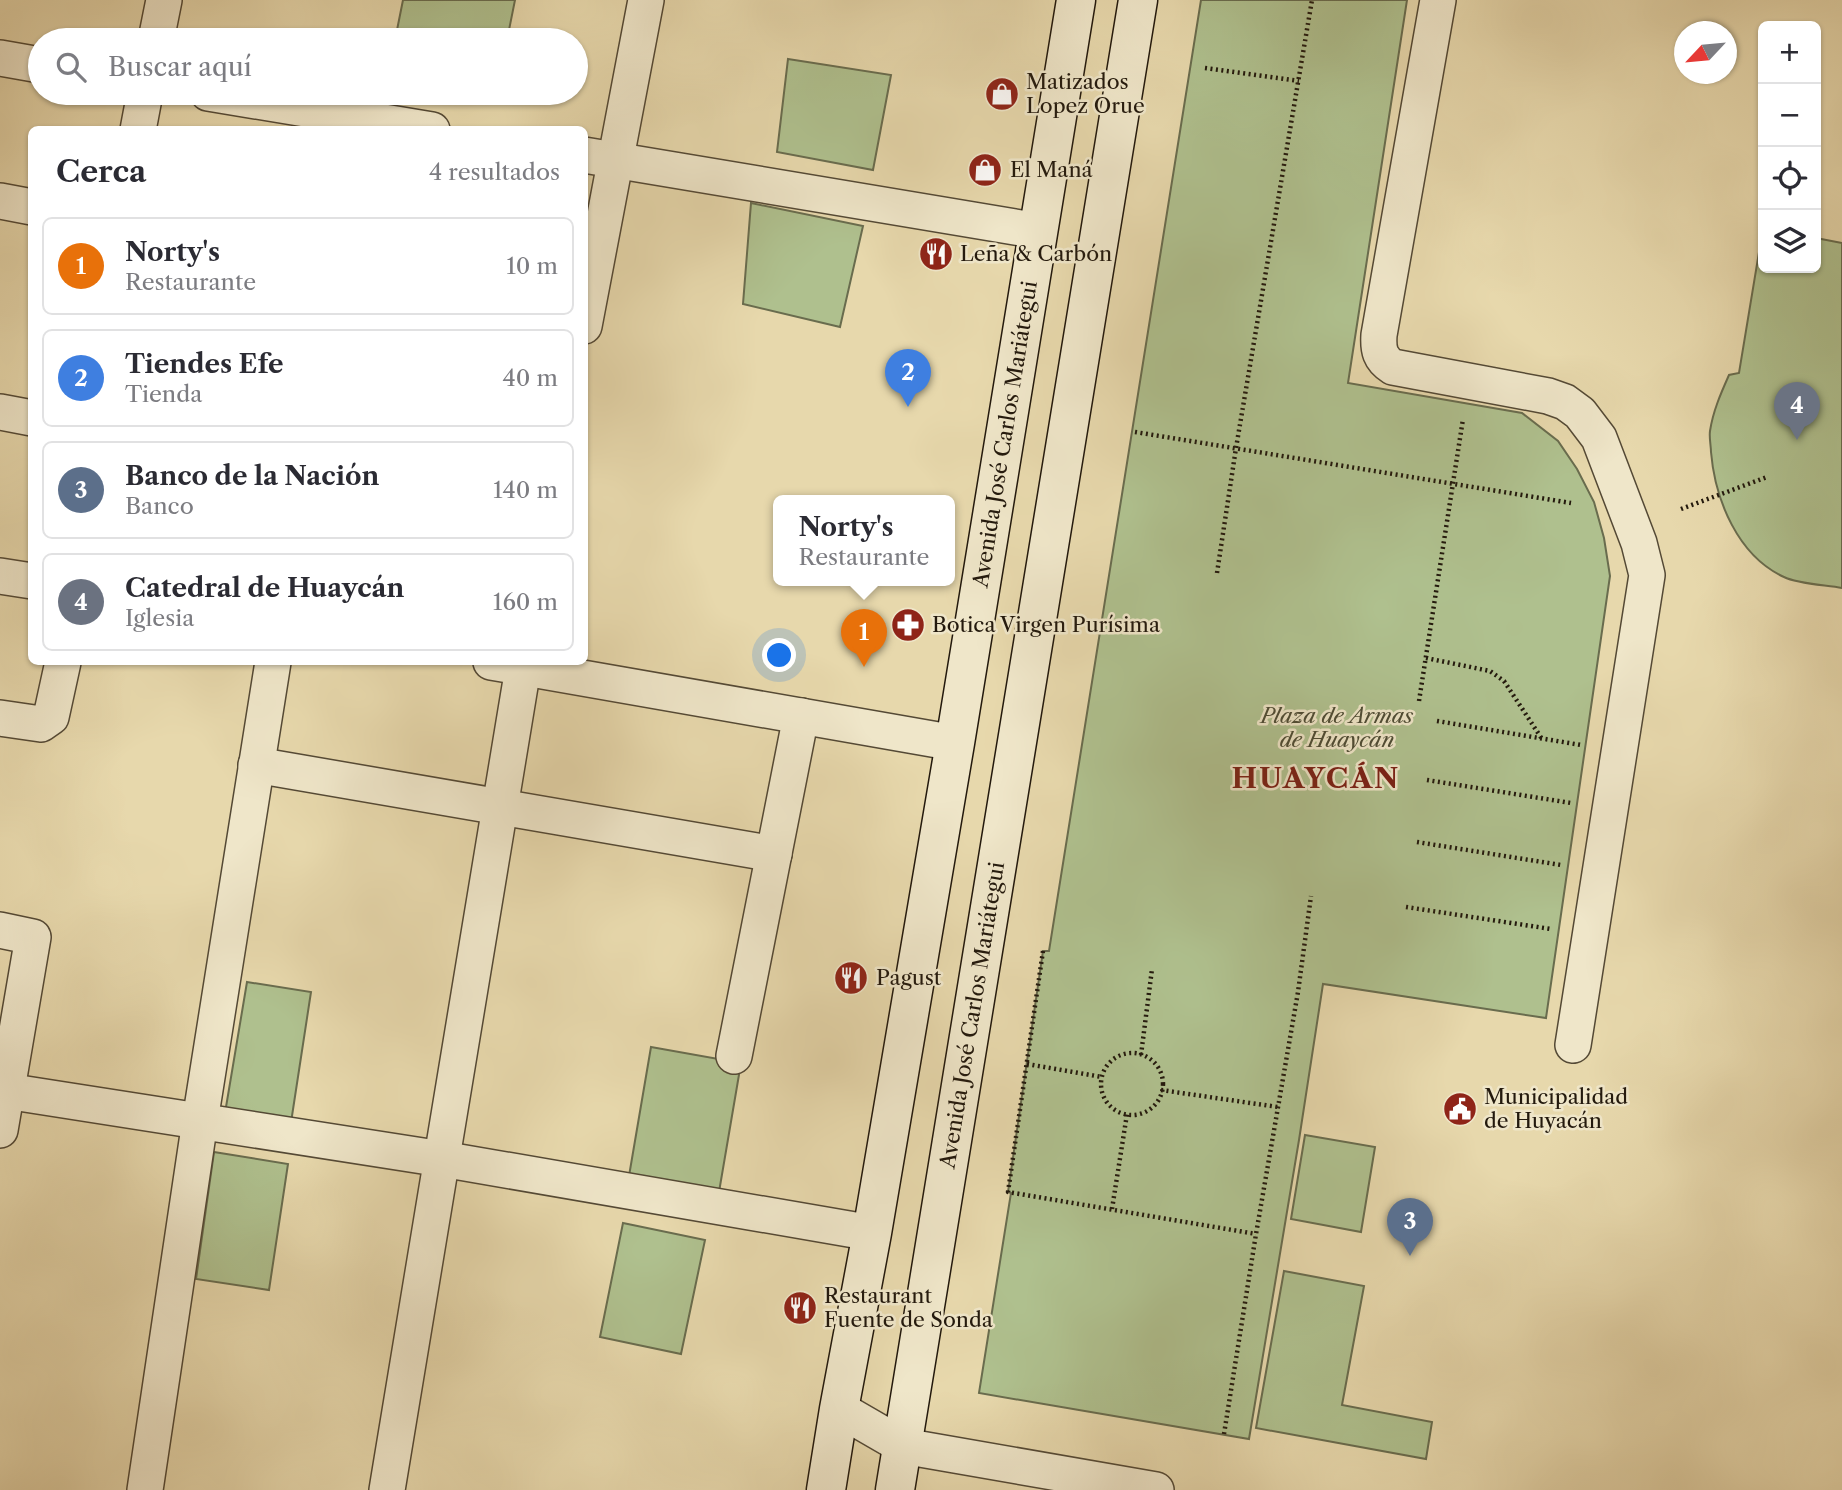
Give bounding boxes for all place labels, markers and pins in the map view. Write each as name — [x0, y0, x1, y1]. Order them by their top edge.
place label: Matizados Lopez Orue — [1026, 69, 1145, 118]
shop icon: Matizados Lopez Orue — [983, 75, 1021, 113]
shop icon: El Maná — [966, 151, 1004, 189]
place label: El Maná — [1010, 157, 1094, 182]
restaurant icon: Leña & Carbón — [917, 235, 955, 273]
place label: Leña & Carbón — [960, 241, 1112, 266]
pin: 2 — [885, 349, 931, 407]
pin: 4 — [1774, 382, 1820, 440]
pharmacy icon: Botica Virgen Purísima — [889, 606, 927, 644]
pin: 1 — [841, 609, 887, 667]
place label: Botica Virgen Purísima — [932, 612, 1161, 637]
restaurant icon: Pagust — [832, 959, 870, 997]
place label: Pagust — [876, 965, 942, 990]
place label: Municipalidad de Huyacán — [1484, 1084, 1628, 1133]
public building icon: Municipalidad de Huyacán — [1441, 1090, 1479, 1128]
pin: 3 — [1387, 1198, 1433, 1256]
place label: Restaurant Fuente de Sonda — [824, 1283, 994, 1332]
restaurant icon: Restaurant Fuente de Sonda — [781, 1289, 819, 1327]

